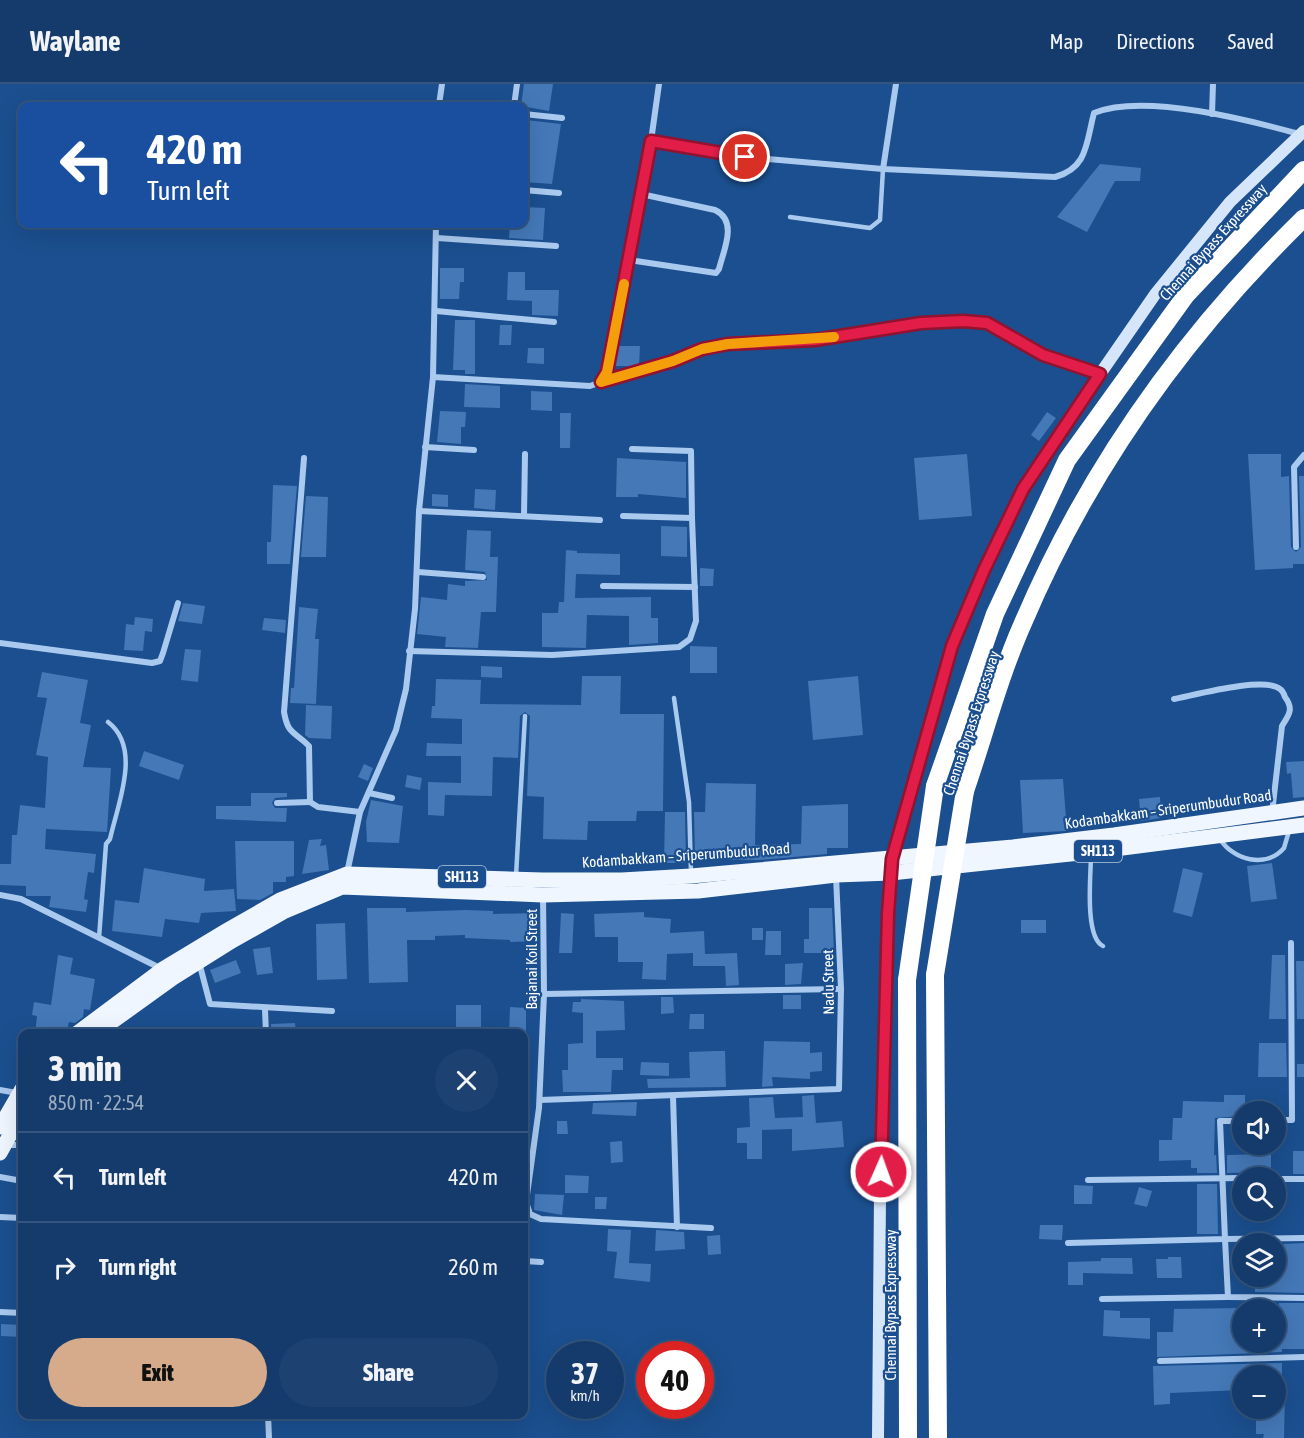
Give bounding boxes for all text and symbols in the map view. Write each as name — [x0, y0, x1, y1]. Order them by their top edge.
text: Waylane — [30, 25, 121, 57]
text: Map — [1049, 29, 1083, 53]
text: Directions — [1116, 29, 1195, 53]
text: Saved — [1228, 29, 1274, 53]
text: 420 m — [147, 125, 242, 173]
icon: left — [48, 126, 126, 204]
pin — [719, 131, 770, 182]
icon: arrive — [728, 140, 761, 173]
text: Turn left — [147, 175, 230, 206]
street label: Chennai Bypass Expressway — [1156, 180, 1270, 304]
street label: Chennai Bypass Expressway — [940, 648, 1002, 798]
street label: Kodambakkam – Sriperumbudur Road — [1064, 786, 1272, 832]
street label: Kodambakkam – Sriperumbudur Road — [581, 839, 791, 871]
road number: SH113 — [1074, 840, 1122, 862]
road number: SH113 — [438, 866, 486, 888]
street label: Bajanai Koil Street — [523, 909, 540, 1009]
street label: Nadu Street — [819, 949, 837, 1015]
text: 3 min — [48, 1047, 122, 1089]
button: close — [435, 1049, 498, 1112]
text: 850 m · 22:54 — [48, 1091, 144, 1114]
map controls — [1232, 1101, 1286, 1419]
button: sound — [1232, 1101, 1286, 1155]
position arrow — [849, 1140, 913, 1204]
icon: left — [48, 1161, 81, 1194]
text: Turn left — [99, 1164, 166, 1190]
text: 420 m — [448, 1164, 498, 1190]
button: search — [1232, 1167, 1286, 1221]
street label: Chennai Bypass Expressway — [882, 1229, 899, 1381]
button: layers — [1232, 1233, 1286, 1287]
icon: right — [48, 1251, 81, 1284]
text: Turn right — [99, 1254, 176, 1280]
text: 260 m — [448, 1254, 498, 1280]
button: + — [1232, 1299, 1286, 1353]
button: Exit — [48, 1338, 267, 1407]
button: Share — [279, 1338, 498, 1407]
speed limit sign: 40 — [636, 1341, 714, 1419]
text: 37 — [571, 1356, 599, 1390]
button: − — [1232, 1365, 1286, 1419]
text: km/h — [570, 1387, 600, 1404]

